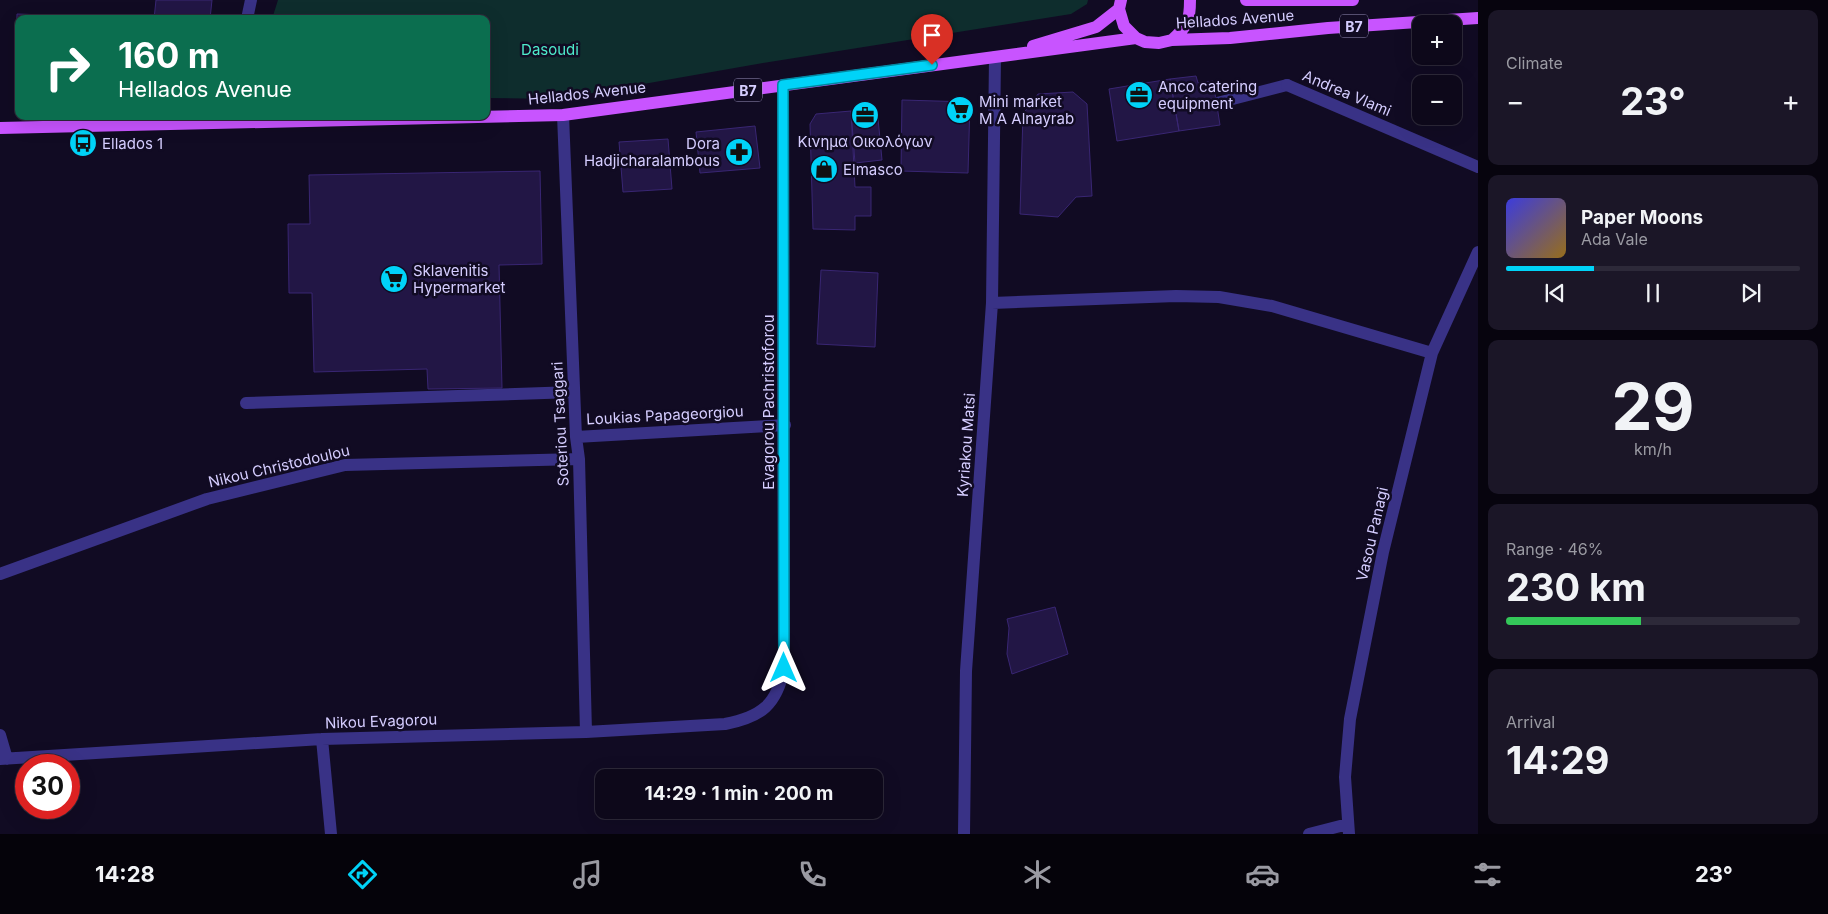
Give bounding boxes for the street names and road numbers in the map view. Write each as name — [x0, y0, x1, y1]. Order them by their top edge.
street label: Hellados Avenue — [1175, 5, 1295, 33]
road number: B7 — [1340, 15, 1368, 38]
street label: Andrea Vlami — [1300, 66, 1394, 120]
street label: Hellados Avenue — [527, 77, 647, 109]
road number: B7 — [734, 78, 762, 102]
street label: Evagorou Pachristoforou — [759, 314, 778, 490]
street label: Soteriou Tsaggari — [547, 361, 573, 487]
street label: Kyriakou Matsi — [953, 392, 979, 498]
street label: Loukias Papageorgiou — [586, 401, 744, 429]
street label: Nikou Christodoulou — [206, 440, 352, 492]
street label: Vasou Panagi — [1352, 485, 1392, 583]
street label: Nikou Evagorou — [325, 710, 437, 732]

